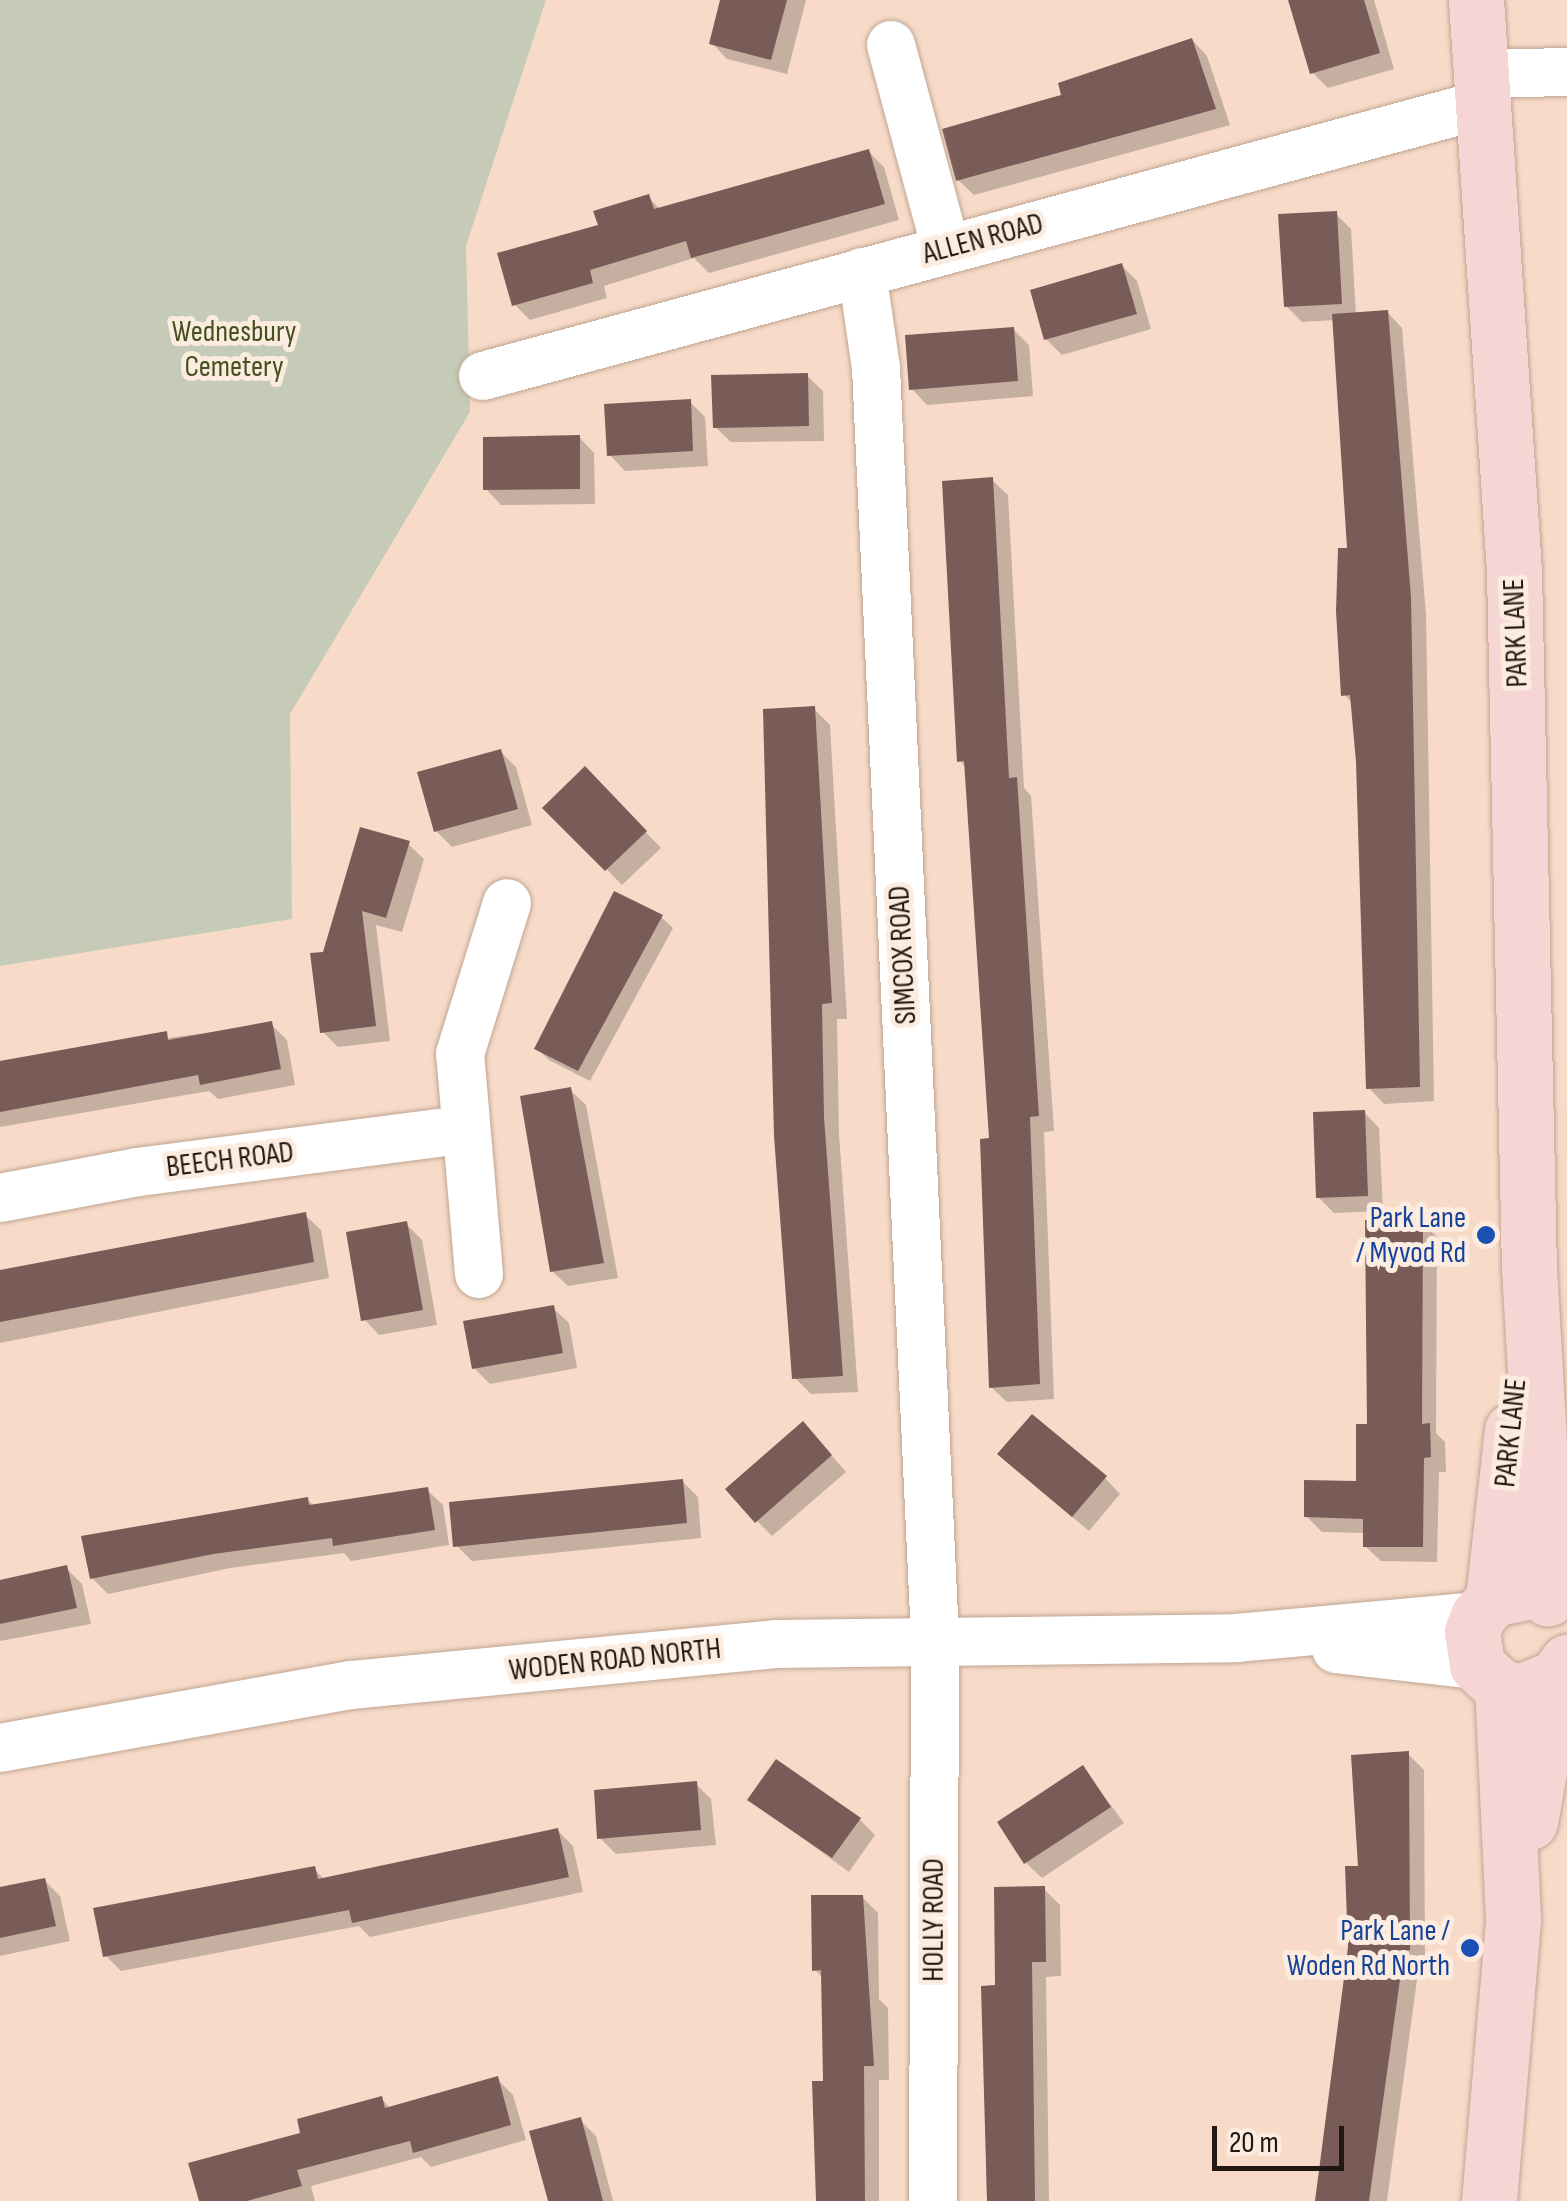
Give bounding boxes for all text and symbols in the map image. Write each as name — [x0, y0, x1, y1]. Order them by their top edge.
street label: ALLEN ROAD — [919, 206, 1047, 272]
park label: Wednesbury Cemetery — [172, 314, 296, 384]
street label: PARK LANE — [1496, 578, 1536, 688]
street label: SIMCOX ROAD — [881, 885, 925, 1025]
street label: BEECH ROAD — [164, 1134, 296, 1186]
place label: Park Lane / Myvod Rd — [1356, 1200, 1466, 1270]
marker: Park Lane / Myvod Rd — [1475, 1224, 1497, 1246]
street label: PARK LANE — [1487, 1377, 1535, 1489]
street label: WODEN ROAD NORTH — [507, 1631, 723, 1689]
street label: HOLLY ROAD — [916, 1858, 952, 1982]
place label: Park Lane / Woden Rd North — [1287, 1913, 1450, 1984]
marker: Park Lane / Woden Rd North — [1459, 1937, 1481, 1959]
scale bar — [1217, 2106, 1350, 2168]
text: 20 m — [1229, 2125, 1279, 2161]

